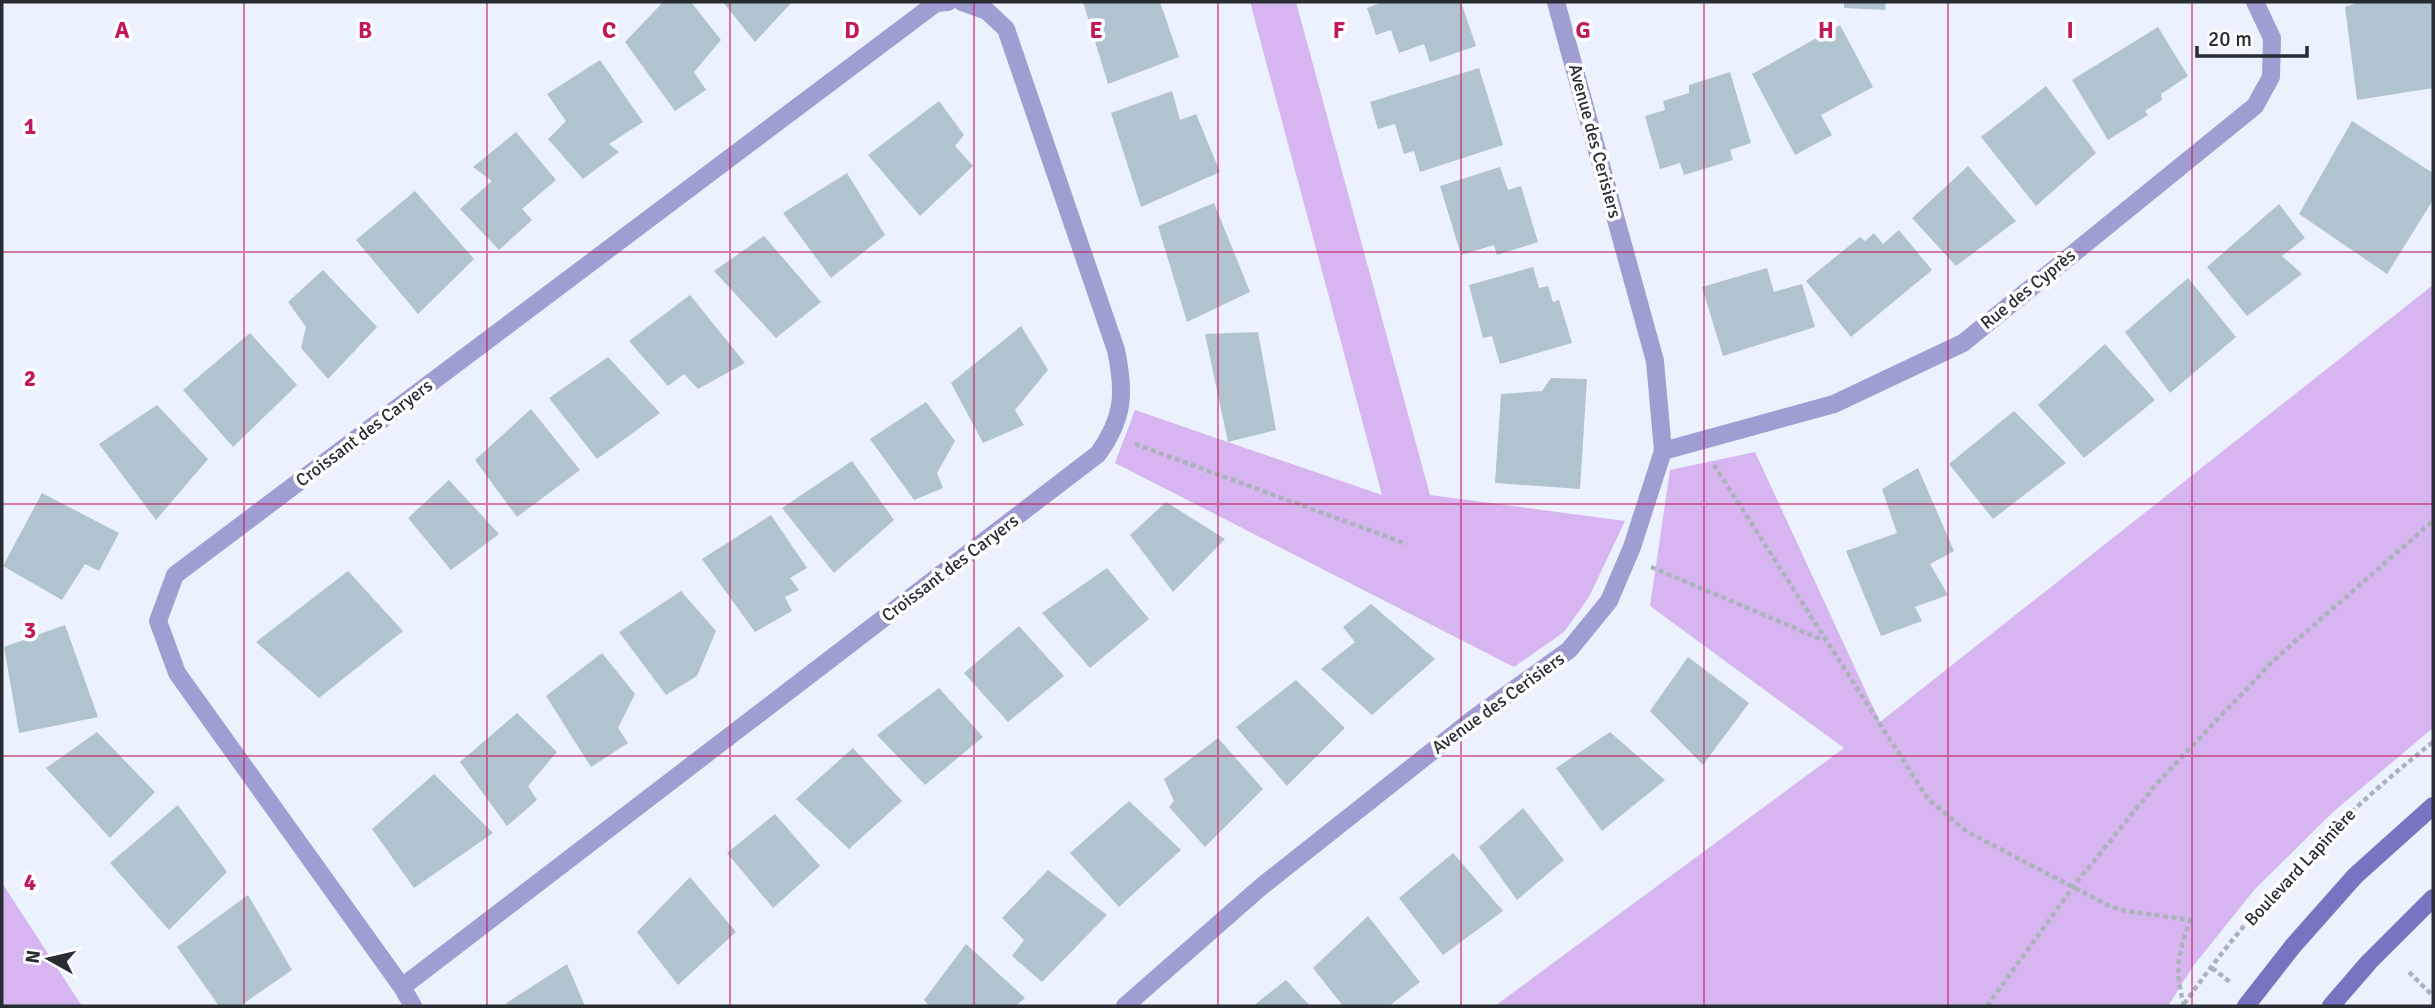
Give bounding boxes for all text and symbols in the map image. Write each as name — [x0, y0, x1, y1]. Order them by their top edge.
scale bar — [2197, 14, 2307, 58]
text: A — [115, 16, 130, 45]
text: B — [358, 16, 372, 45]
text: C — [602, 16, 616, 45]
text: D — [844, 16, 860, 45]
text: E — [1089, 16, 1103, 45]
text: F — [1333, 16, 1345, 45]
text: G — [1575, 16, 1591, 45]
text: H — [1818, 16, 1834, 45]
text: I — [2066, 16, 2074, 45]
text: 20 m — [2208, 26, 2252, 52]
street label: Avenue des Cerisiers — [1564, 62, 1626, 221]
text: 1 — [24, 112, 36, 141]
street label: Rue des Cyprès — [1976, 244, 2080, 334]
text: 2 — [24, 364, 36, 393]
street label: Croissant des Caryers — [291, 374, 437, 492]
street label: Croissant des Caryers — [877, 509, 1023, 627]
text: 3 — [24, 616, 36, 645]
street label: Avenue des Cerisiers — [1427, 647, 1569, 758]
street label: Boulevard Lapinière — [2240, 804, 2360, 930]
text: 4 — [24, 868, 36, 897]
north arrow — [14, 924, 84, 994]
text: N — [20, 949, 46, 965]

